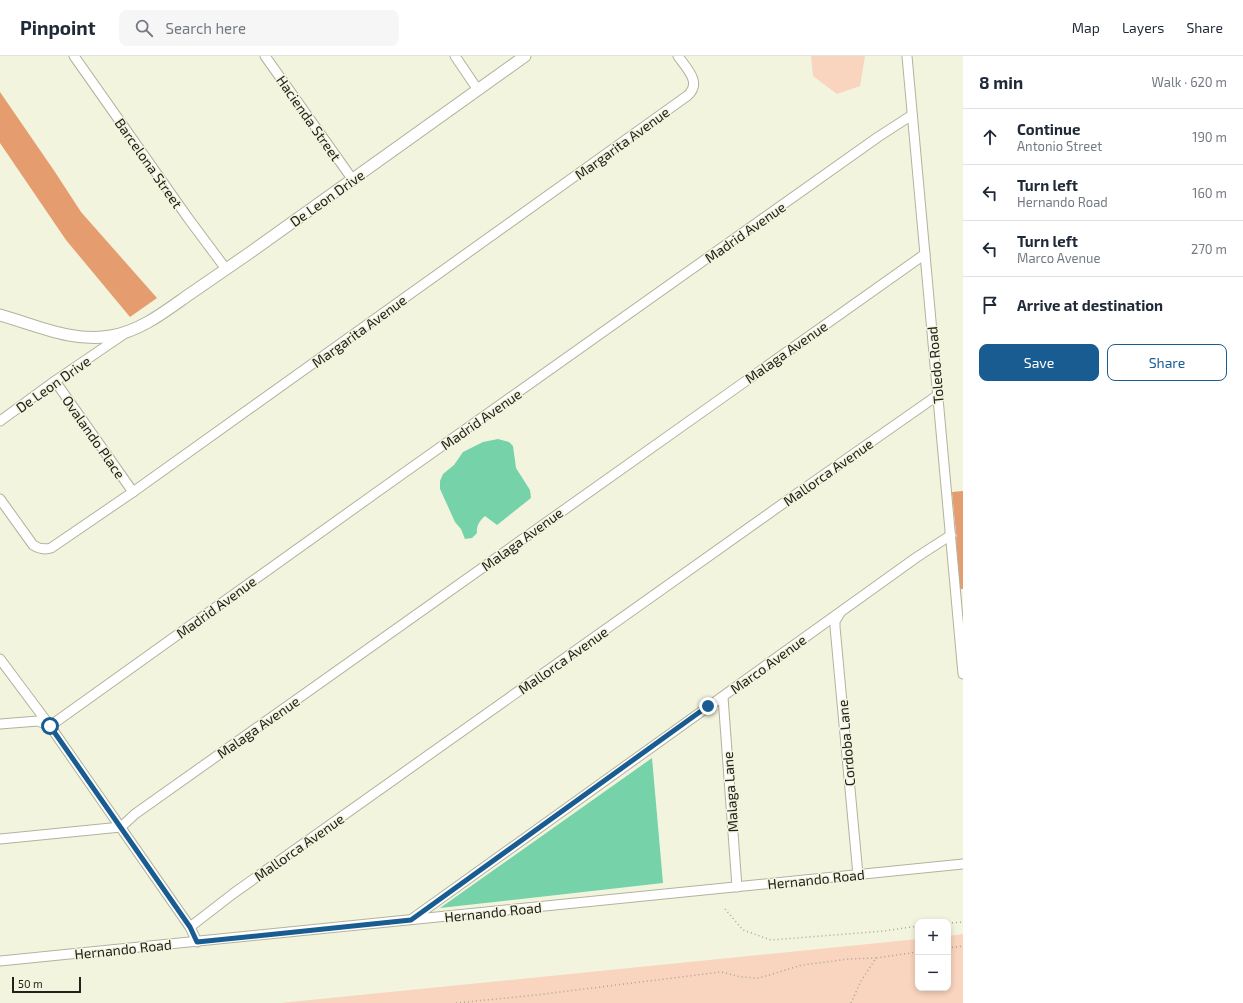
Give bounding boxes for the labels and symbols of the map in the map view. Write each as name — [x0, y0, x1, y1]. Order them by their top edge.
street label: Hacienda Street — [273, 72, 345, 164]
street label: Margarita Avenue — [571, 103, 673, 183]
street label: Barcelona Street — [112, 115, 186, 211]
street label: De Leon Drive — [286, 166, 368, 230]
street label: Madrid Avenue — [701, 198, 789, 266]
street label: Margarita Avenue — [308, 291, 410, 371]
street label: Malaga Avenue — [741, 317, 831, 387]
street label: Toledo Road — [923, 326, 947, 404]
street label: De Leon Drive — [12, 352, 94, 416]
street label: Madrid Avenue — [437, 385, 525, 453]
street label: Ovalando Place — [59, 392, 129, 482]
street label: Mallorca Avenue — [780, 435, 876, 509]
street label: Malaga Avenue — [478, 504, 566, 574]
street label: Madrid Avenue — [173, 572, 259, 642]
street label: Mallorca Avenue — [515, 623, 611, 697]
street label: Marco Avenue — [727, 631, 809, 697]
street label: Malaga Avenue — [213, 692, 303, 762]
route end — [699, 697, 717, 715]
street label: Cordoba Lane — [834, 699, 858, 787]
route start — [41, 717, 59, 735]
street label: Malaga Lane — [719, 751, 741, 833]
street label: Mallorca Avenue — [251, 810, 347, 884]
street label: Hernando Road — [766, 865, 866, 893]
street label: Hernando Road — [443, 898, 543, 926]
street label: Hernando Road — [73, 935, 173, 963]
scale bar — [12, 975, 81, 994]

